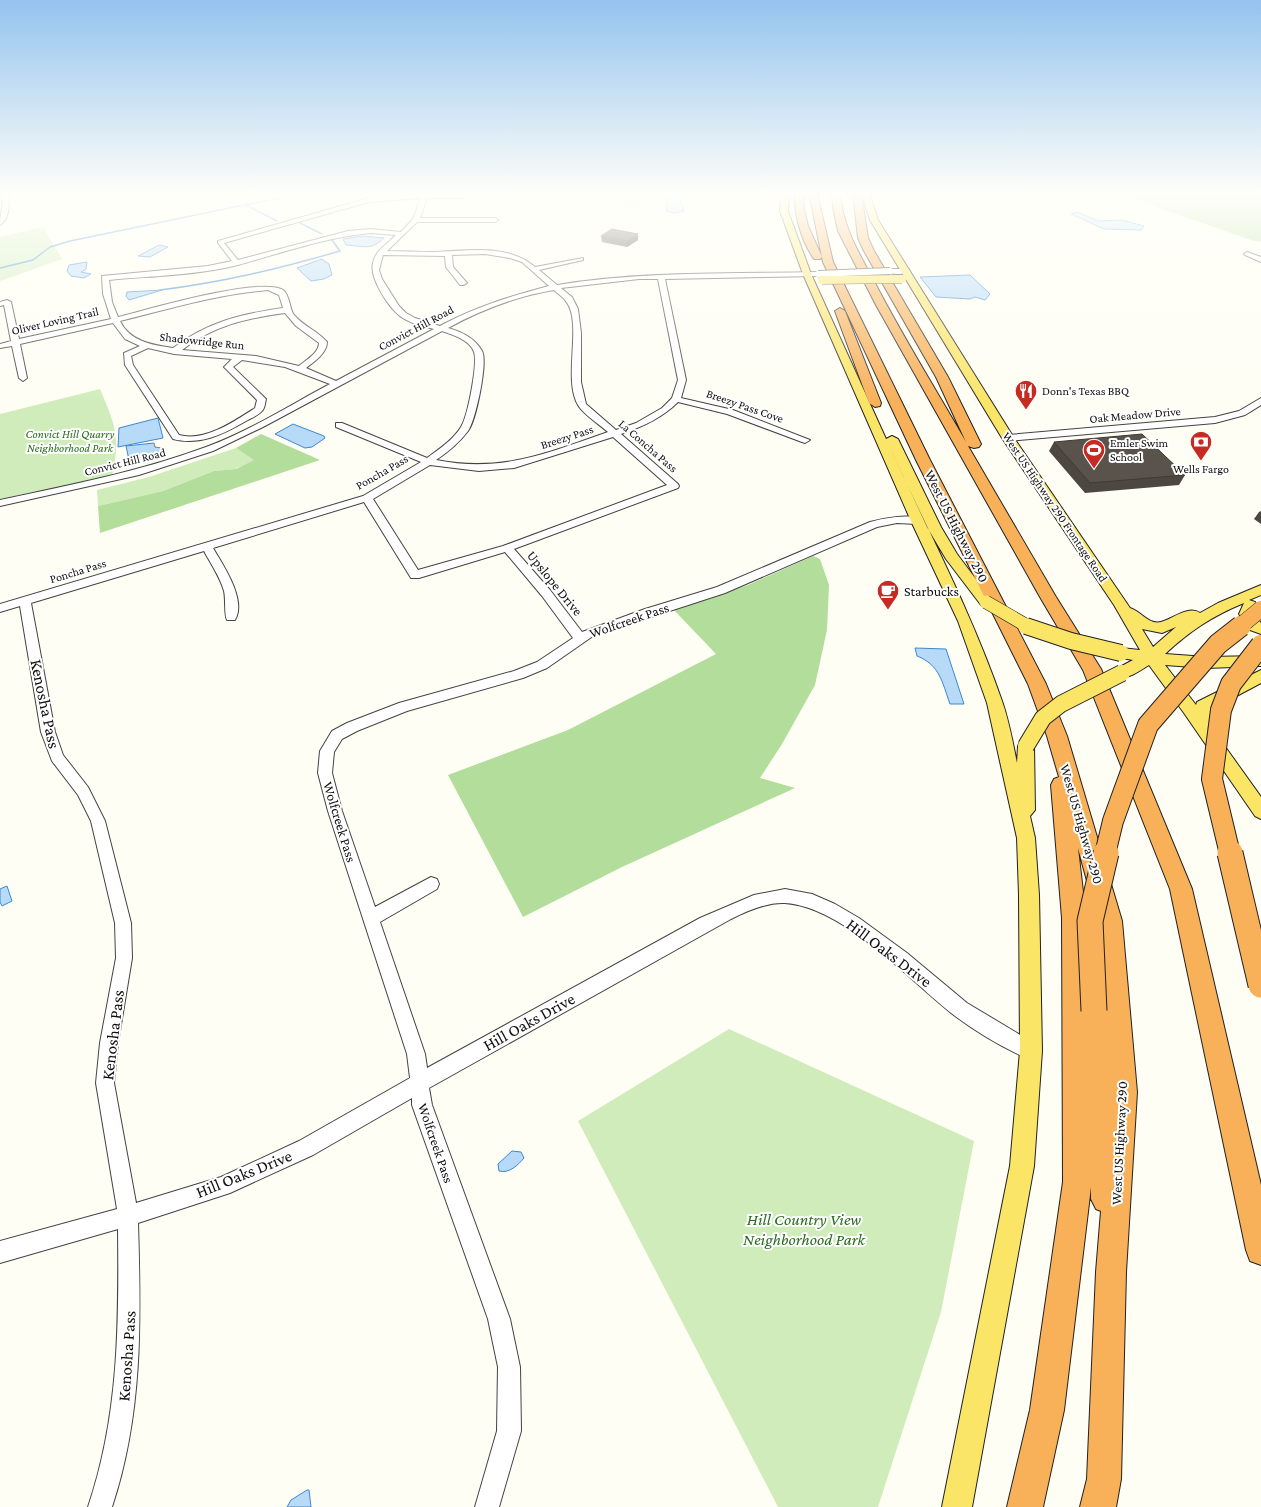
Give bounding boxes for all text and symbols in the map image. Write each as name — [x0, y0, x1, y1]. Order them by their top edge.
street label: Convict Hill Road — [376, 302, 457, 354]
street label: Oliver Loving Trail — [10, 304, 100, 338]
street label: Shadowridge Run — [159, 330, 246, 352]
restaurant icon: Donn's Texas BBQ — [1013, 378, 1039, 411]
place label: Donn's Texas BBQ — [1042, 384, 1130, 398]
street label: Breezy Pass Cove — [705, 386, 785, 426]
street label: Oak Meadow Drive — [1089, 404, 1181, 426]
street label: La Concha Pass — [616, 417, 680, 475]
street label: Breezy Pass — [539, 422, 595, 452]
park label: Convict Hill Quarry Neighborhood Park — [26, 427, 114, 455]
street label: West US Highway 290 Frontage Road — [999, 429, 1111, 585]
bank icon: Wells Fargo — [1188, 429, 1214, 462]
place label: Emler Swim School — [1110, 436, 1169, 464]
sports icon: Emler Swim School — [1081, 437, 1107, 470]
street label: Convict Hill Road — [83, 445, 168, 479]
street label: Poncha Pass — [353, 451, 411, 493]
place label: Wells Fargo — [1173, 462, 1229, 476]
street label: West US Highway 290 — [922, 467, 992, 585]
street label: Upslope Drive — [524, 547, 586, 619]
street label: Poncha Pass — [48, 556, 108, 586]
cafe icon: Starbucks — [875, 578, 901, 611]
place label: Starbucks — [904, 583, 959, 599]
street label: Wolfcreek Pass — [587, 599, 671, 641]
street label: Kenosha Pass — [26, 658, 64, 751]
street label: West US Highway 290 — [1057, 762, 1107, 886]
street label: Wolfcreek Pass — [320, 780, 360, 864]
street label: Hill Oaks Drive — [843, 915, 935, 991]
street label: Kenosha Pass — [98, 988, 128, 1081]
street label: Hill Oaks Drive — [480, 989, 578, 1055]
street label: West US Highway 290 — [1108, 1081, 1130, 1205]
street label: Wolfcreek Pass — [415, 1101, 457, 1185]
street label: Hill Oaks Drive — [193, 1146, 295, 1202]
park label: Hill Country View Neighborhood Park — [743, 1210, 866, 1249]
street label: Kenosha Pass — [114, 1310, 140, 1402]

